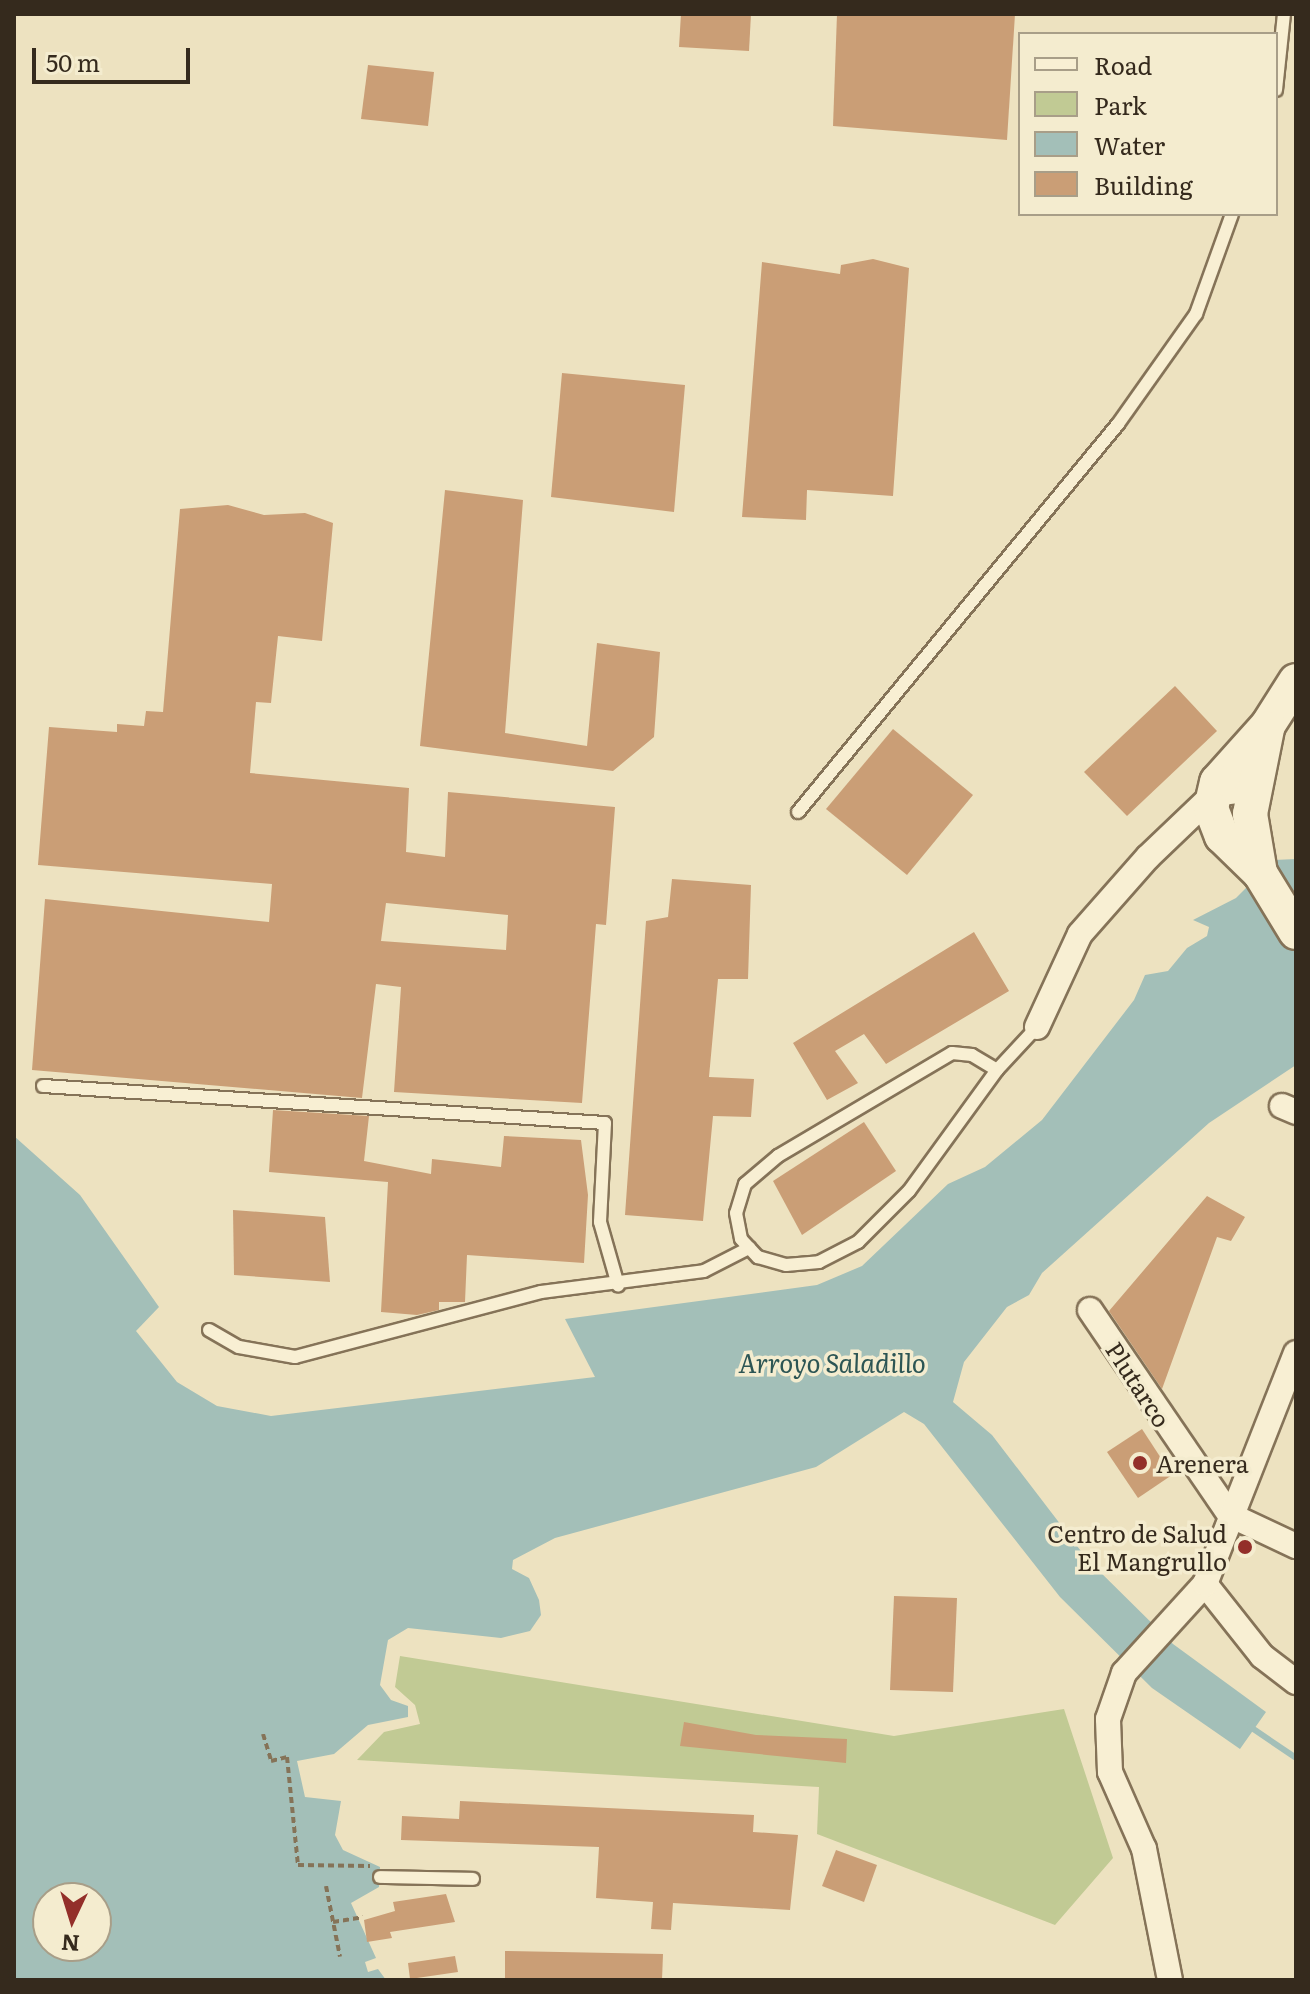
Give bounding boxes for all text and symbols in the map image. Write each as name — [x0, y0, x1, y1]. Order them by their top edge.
scale bar — [36, 32, 194, 82]
legend — [1018, 32, 1278, 216]
text: 50 m — [46, 44, 100, 79]
text: Road — [1094, 47, 1152, 82]
text: Park — [1094, 87, 1147, 122]
text: Water — [1094, 127, 1165, 162]
text: Building — [1094, 167, 1193, 202]
street label: Plutarco — [1101, 1336, 1177, 1432]
water label: Arroyo Saladillo — [738, 1346, 926, 1378]
place label: Arenera — [1156, 1449, 1249, 1477]
marker: Arenera — [1131, 1454, 1149, 1472]
place label: Centro de Salud El Mangrullo — [1047, 1519, 1227, 1575]
marker: Centro de Salud El Mangrullo — [1234, 1536, 1256, 1558]
north arrow — [32, 1882, 112, 1962]
text: N — [60, 1927, 81, 1962]

